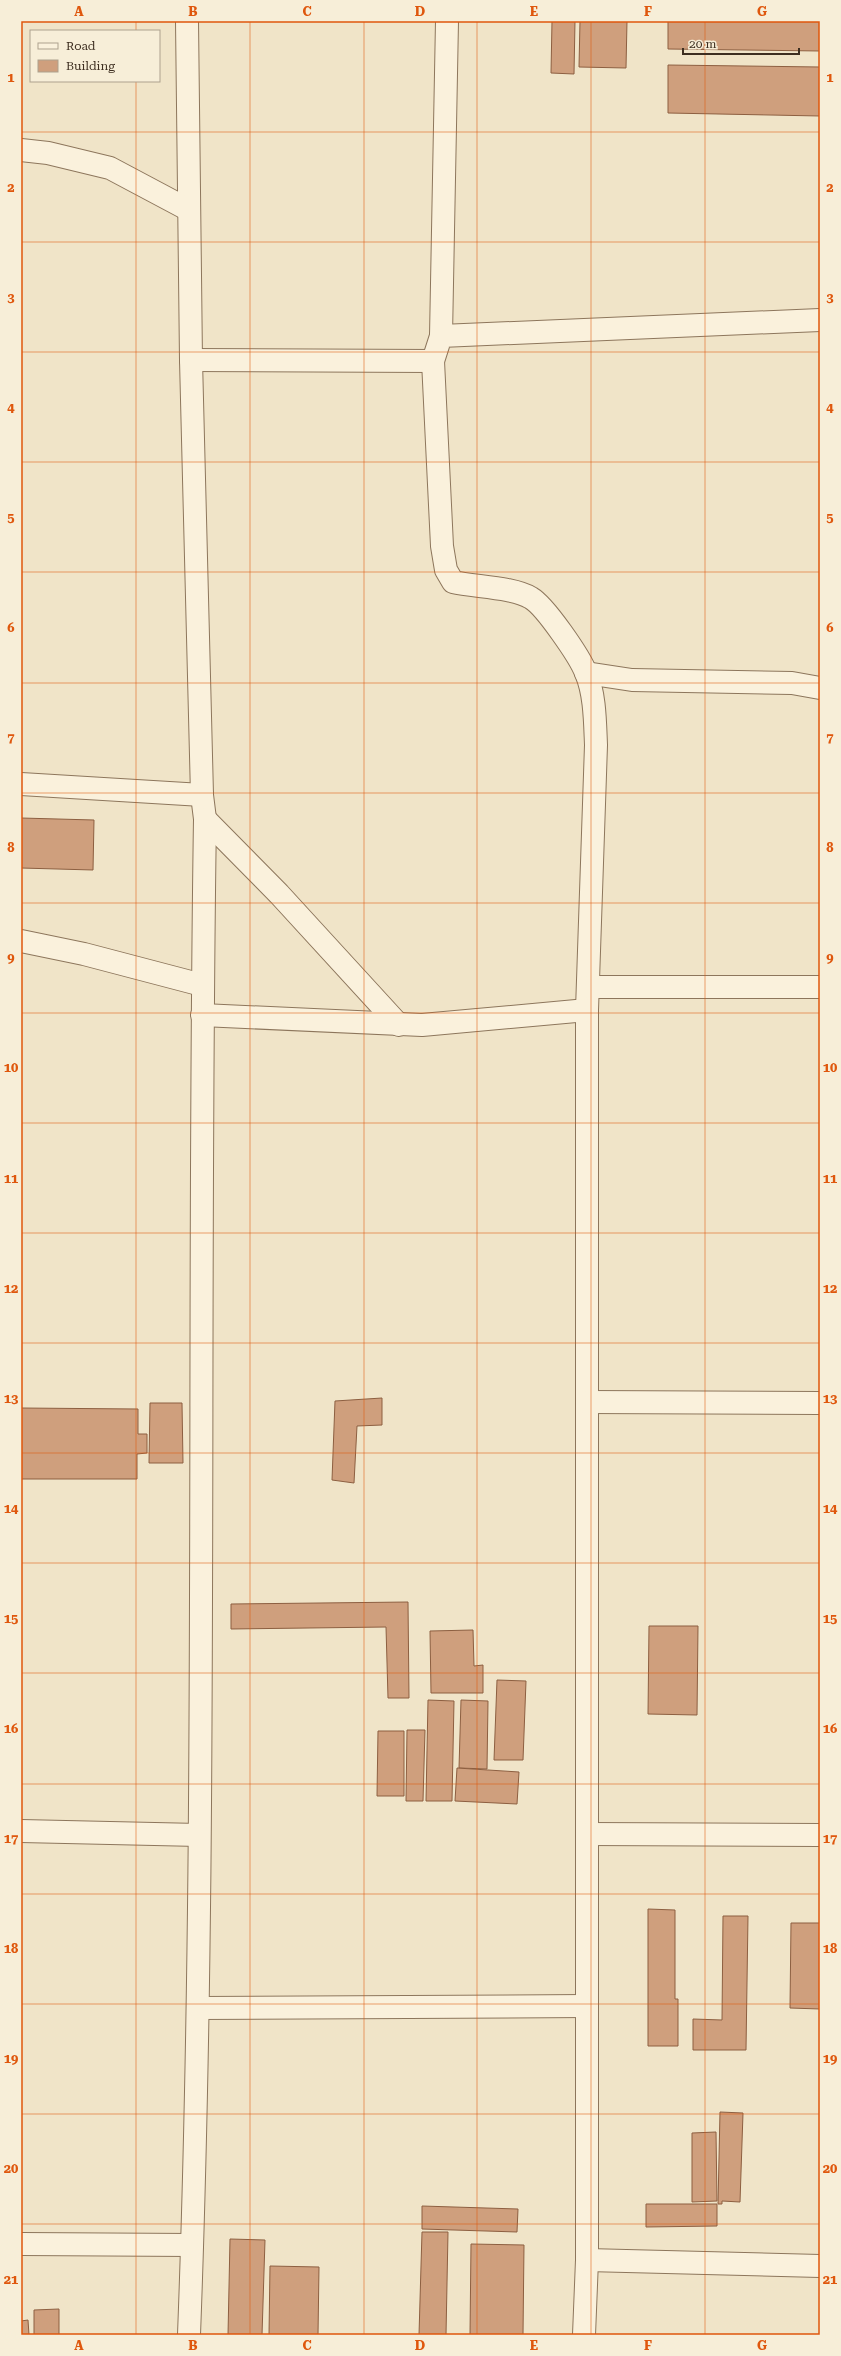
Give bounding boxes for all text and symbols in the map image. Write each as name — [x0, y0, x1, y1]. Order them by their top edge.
text: A — [74, 4, 84, 19]
text: B — [188, 4, 198, 19]
text: C — [302, 4, 312, 19]
text: D — [415, 4, 425, 19]
text: E — [530, 4, 538, 19]
text: F — [644, 4, 652, 19]
text: G — [757, 4, 767, 19]
legend — [30, 30, 160, 82]
scale bar — [683, 30, 799, 56]
text: 20 m — [689, 37, 716, 51]
text: Road — [66, 39, 96, 53]
text: Building — [66, 59, 115, 73]
text: 1 — [7, 70, 15, 85]
text: 1 — [826, 70, 834, 85]
text: 2 — [7, 180, 15, 195]
text: 2 — [826, 180, 834, 195]
text: 3 — [7, 290, 15, 305]
text: 3 — [826, 290, 834, 305]
text: 4 — [7, 400, 15, 415]
text: 4 — [826, 400, 834, 415]
text: 5 — [7, 510, 15, 525]
text: 5 — [826, 510, 834, 525]
text: 6 — [7, 620, 15, 635]
text: 6 — [826, 620, 834, 635]
text: 7 — [7, 730, 15, 745]
text: 7 — [826, 730, 834, 745]
text: 8 — [7, 840, 15, 855]
text: 8 — [826, 840, 834, 855]
text: 9 — [7, 950, 15, 965]
text: 9 — [826, 950, 834, 965]
text: 10 — [4, 1060, 18, 1075]
text: 10 — [823, 1060, 837, 1075]
text: 11 — [4, 1171, 18, 1186]
text: 11 — [823, 1171, 837, 1186]
text: 12 — [4, 1281, 18, 1296]
text: 12 — [823, 1281, 837, 1296]
text: 13 — [4, 1391, 18, 1406]
text: 13 — [823, 1391, 837, 1406]
text: 14 — [4, 1501, 19, 1516]
text: 14 — [823, 1501, 838, 1516]
text: 15 — [4, 1611, 18, 1626]
text: 15 — [823, 1611, 837, 1626]
text: 16 — [4, 1721, 18, 1736]
text: 16 — [823, 1721, 837, 1736]
text: 17 — [4, 1831, 18, 1846]
text: 17 — [823, 1831, 837, 1846]
text: 18 — [4, 1941, 19, 1956]
text: 18 — [823, 1941, 838, 1956]
text: 19 — [4, 2051, 18, 2066]
text: 19 — [823, 2051, 837, 2066]
text: 20 — [4, 2161, 18, 2176]
text: 20 — [823, 2161, 837, 2176]
text: 21 — [4, 2272, 18, 2287]
text: 21 — [823, 2272, 837, 2287]
text: A — [74, 2338, 84, 2353]
text: B — [188, 2338, 198, 2353]
text: C — [302, 2338, 312, 2353]
text: D — [415, 2338, 425, 2353]
text: E — [530, 2338, 538, 2353]
text: F — [644, 2338, 652, 2353]
text: G — [757, 2338, 767, 2353]

